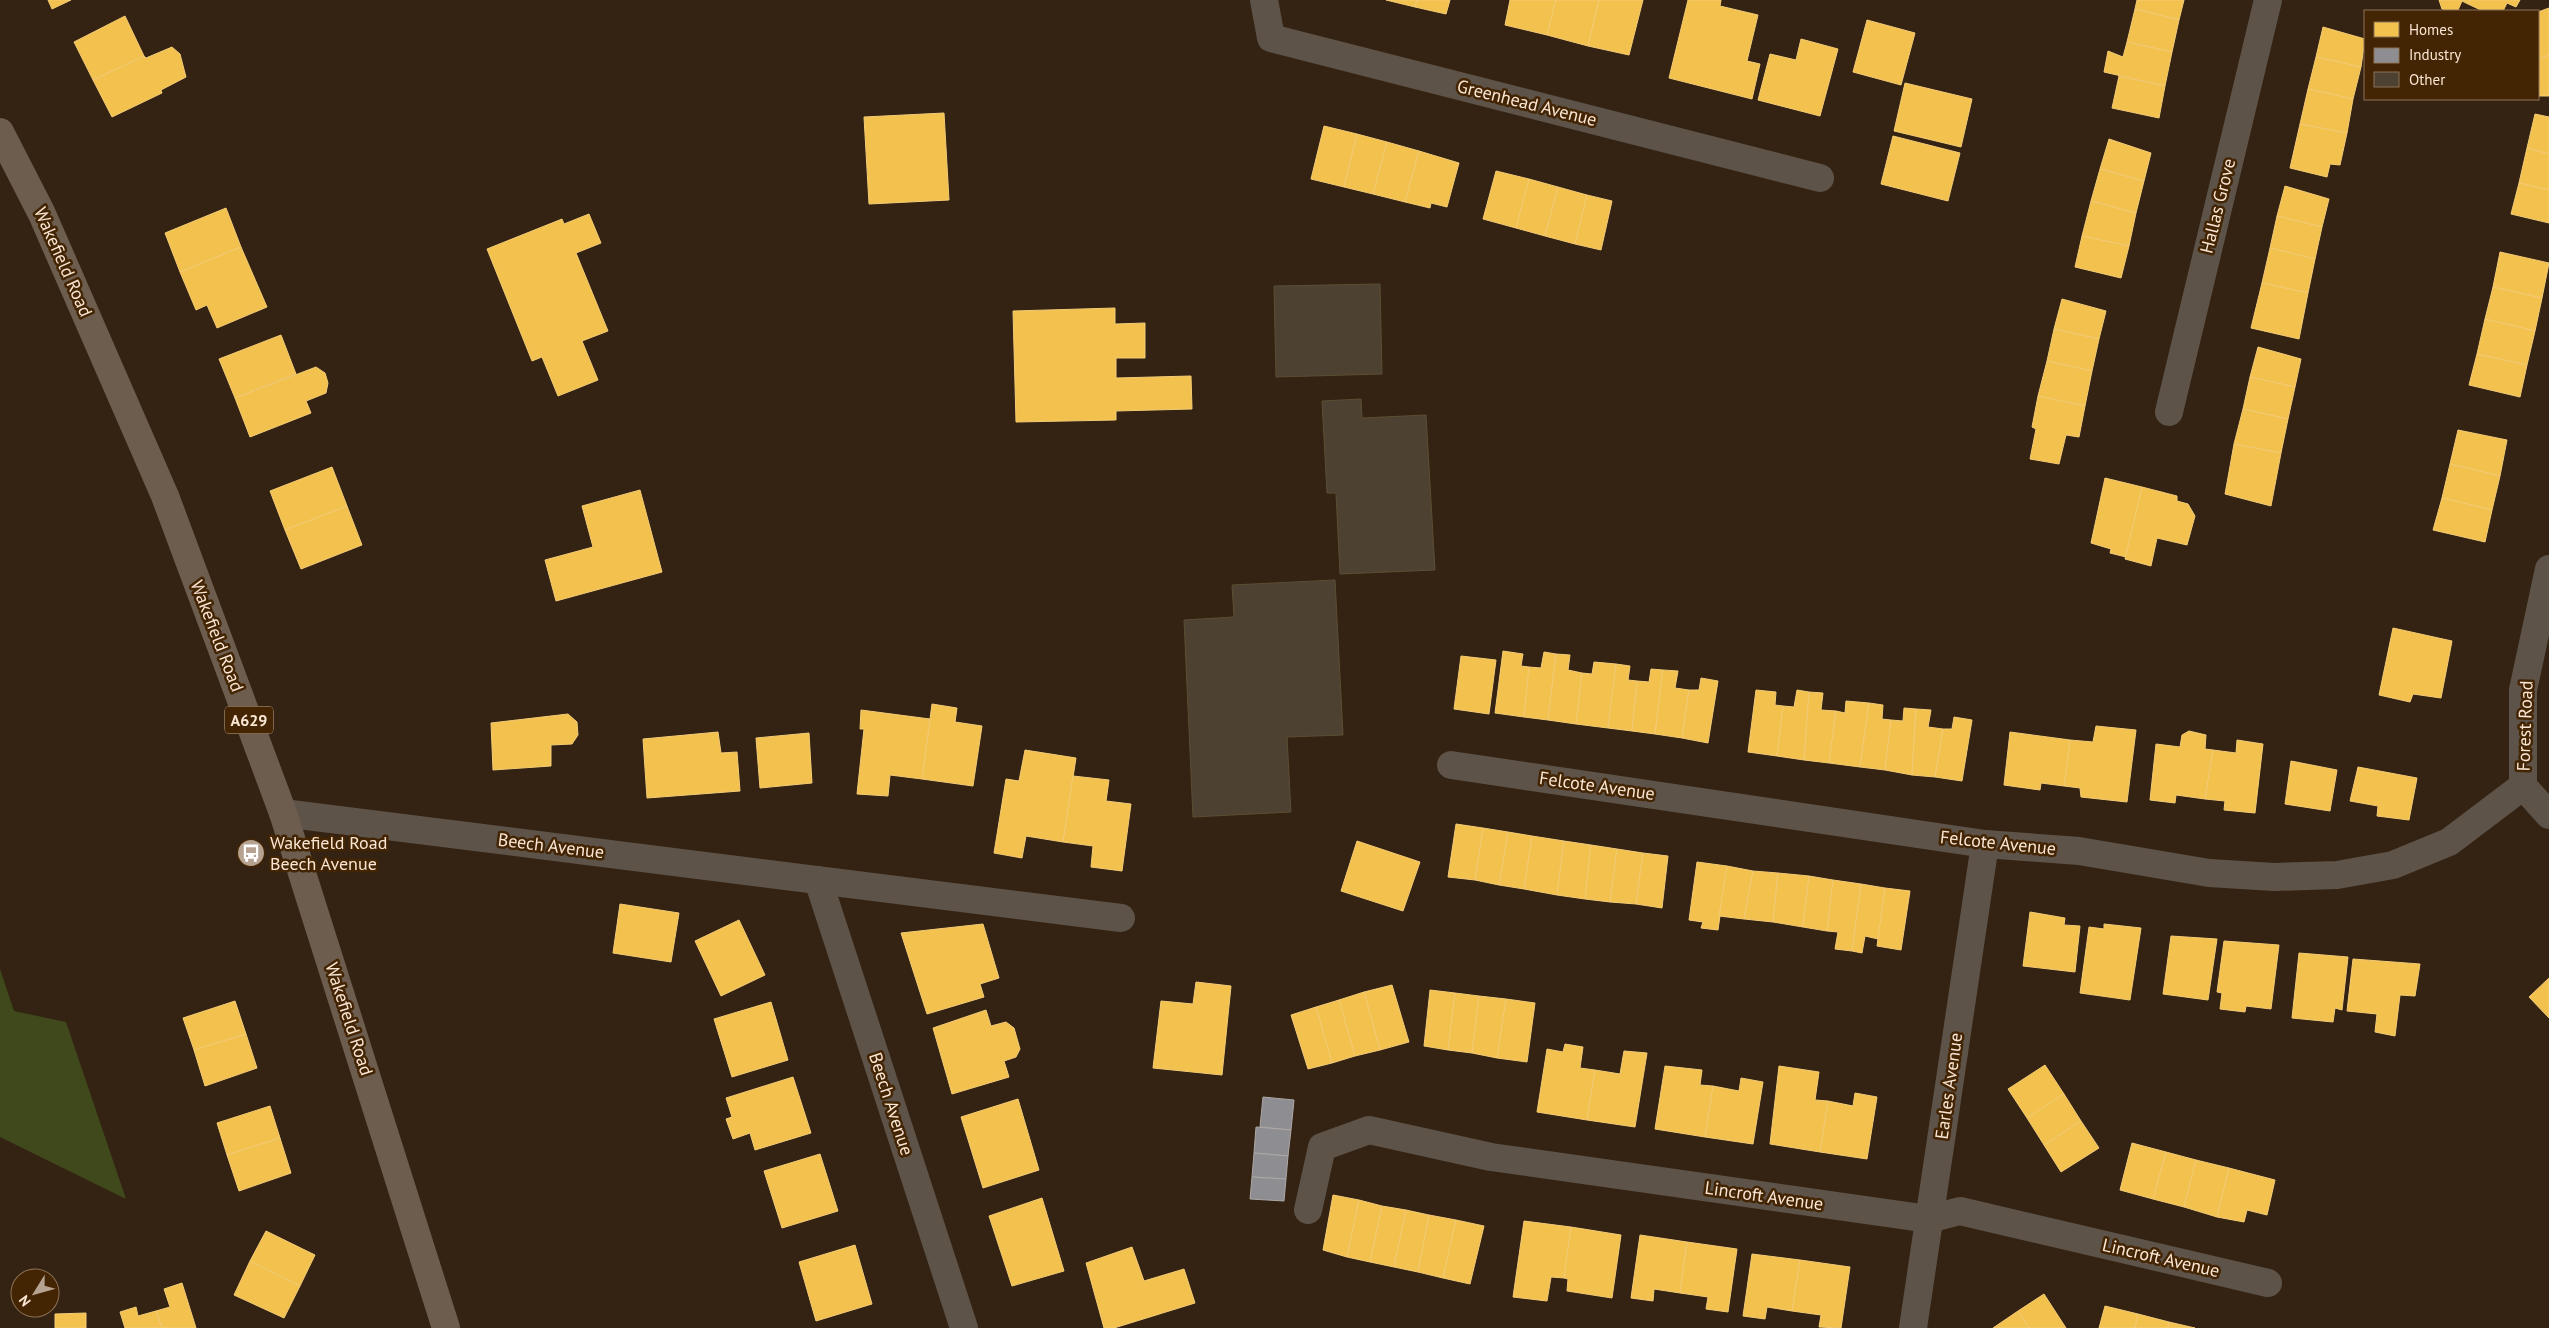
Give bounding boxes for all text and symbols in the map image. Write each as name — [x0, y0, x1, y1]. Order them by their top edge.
legend — [2364, 10, 2539, 100]
text: Homes — [2409, 20, 2453, 39]
text: Industry — [2409, 45, 2461, 64]
text: Other — [2409, 70, 2445, 89]
street label: Greenhead Avenue — [1455, 74, 1599, 131]
street label: Hallas Grove — [2195, 156, 2240, 256]
street label: Wakefield Road — [29, 204, 98, 320]
street label: Wakefield Road — [186, 577, 249, 695]
street label: Forest Road — [2511, 680, 2538, 772]
road number: A629 — [225, 706, 273, 734]
street label: Felcote Avenue — [1538, 766, 1656, 805]
street label: Felcote Avenue — [1939, 825, 2057, 860]
street label: Beech Avenue — [497, 828, 605, 863]
place label: Wakefield Road Beech Avenue — [270, 831, 387, 875]
bus stop icon: Wakefield Road Beech Avenue — [236, 838, 266, 868]
street label: Wakefield Road — [320, 959, 379, 1078]
street label: Earles Avenue — [1930, 1031, 1967, 1141]
street label: Beech Avenue — [864, 1049, 919, 1158]
street label: Lincroft Avenue — [1703, 1176, 1825, 1215]
street label: Lincroft Avenue — [2100, 1233, 2222, 1282]
north arrow — [10, 1268, 60, 1318]
text: N — [15, 1292, 35, 1310]

